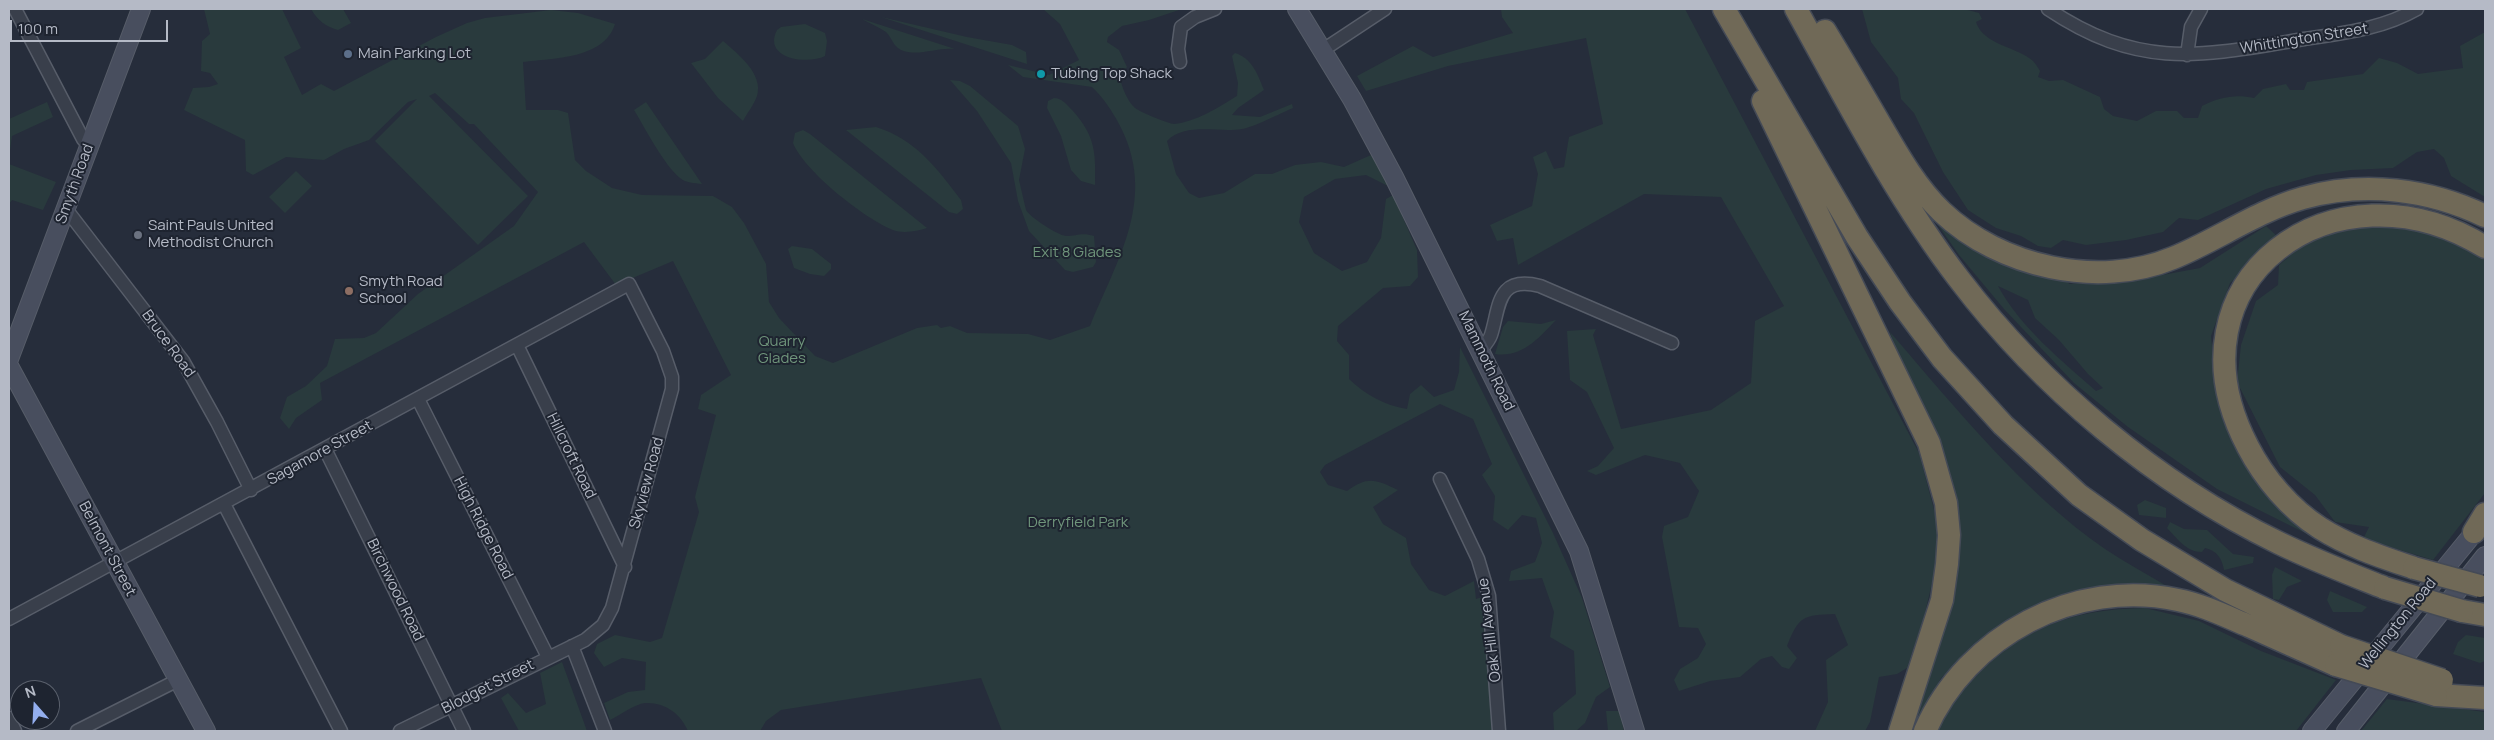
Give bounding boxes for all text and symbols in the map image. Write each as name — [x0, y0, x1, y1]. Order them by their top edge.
scale bar — [12, 10, 170, 42]
text: 100 m — [18, 18, 58, 39]
street label: Whittington Street — [2239, 20, 2369, 58]
place label: Main Parking Lot — [358, 45, 471, 63]
marker: Main Parking Lot — [342, 48, 354, 60]
place label: Tubing Top Shack — [1051, 65, 1172, 83]
marker: Tubing Top Shack — [1035, 68, 1047, 80]
street label: Smyth Road — [52, 142, 98, 226]
place label: Saint Pauls United Methodist Church — [148, 217, 274, 252]
marker: Saint Pauls United Methodist Church — [132, 229, 144, 241]
park label: Exit 8 Glades — [1033, 244, 1121, 262]
place label: Smyth Road School — [359, 273, 443, 308]
marker: Smyth Road School — [343, 285, 355, 297]
street label: Bruce Road — [138, 307, 198, 381]
street label: Mammoth Road — [1454, 308, 1518, 414]
park label: Quarry Glades — [758, 333, 806, 368]
street label: Hillcroft Road — [543, 410, 599, 502]
street label: Sagamore Street — [264, 417, 376, 489]
street label: Skyview Road — [626, 435, 668, 531]
street label: High Ridge Road — [449, 474, 517, 582]
street label: Belmont Street — [74, 498, 140, 600]
park label: Derryfield Park — [1028, 514, 1128, 532]
street label: Birchwood Road — [362, 536, 428, 644]
street label: Wellington Road — [2356, 575, 2440, 673]
street label: Oak Hill Avenue — [1475, 577, 1505, 683]
street label: Blodget Street — [439, 656, 537, 718]
north arrow — [10, 680, 60, 730]
text: N — [22, 681, 38, 702]

